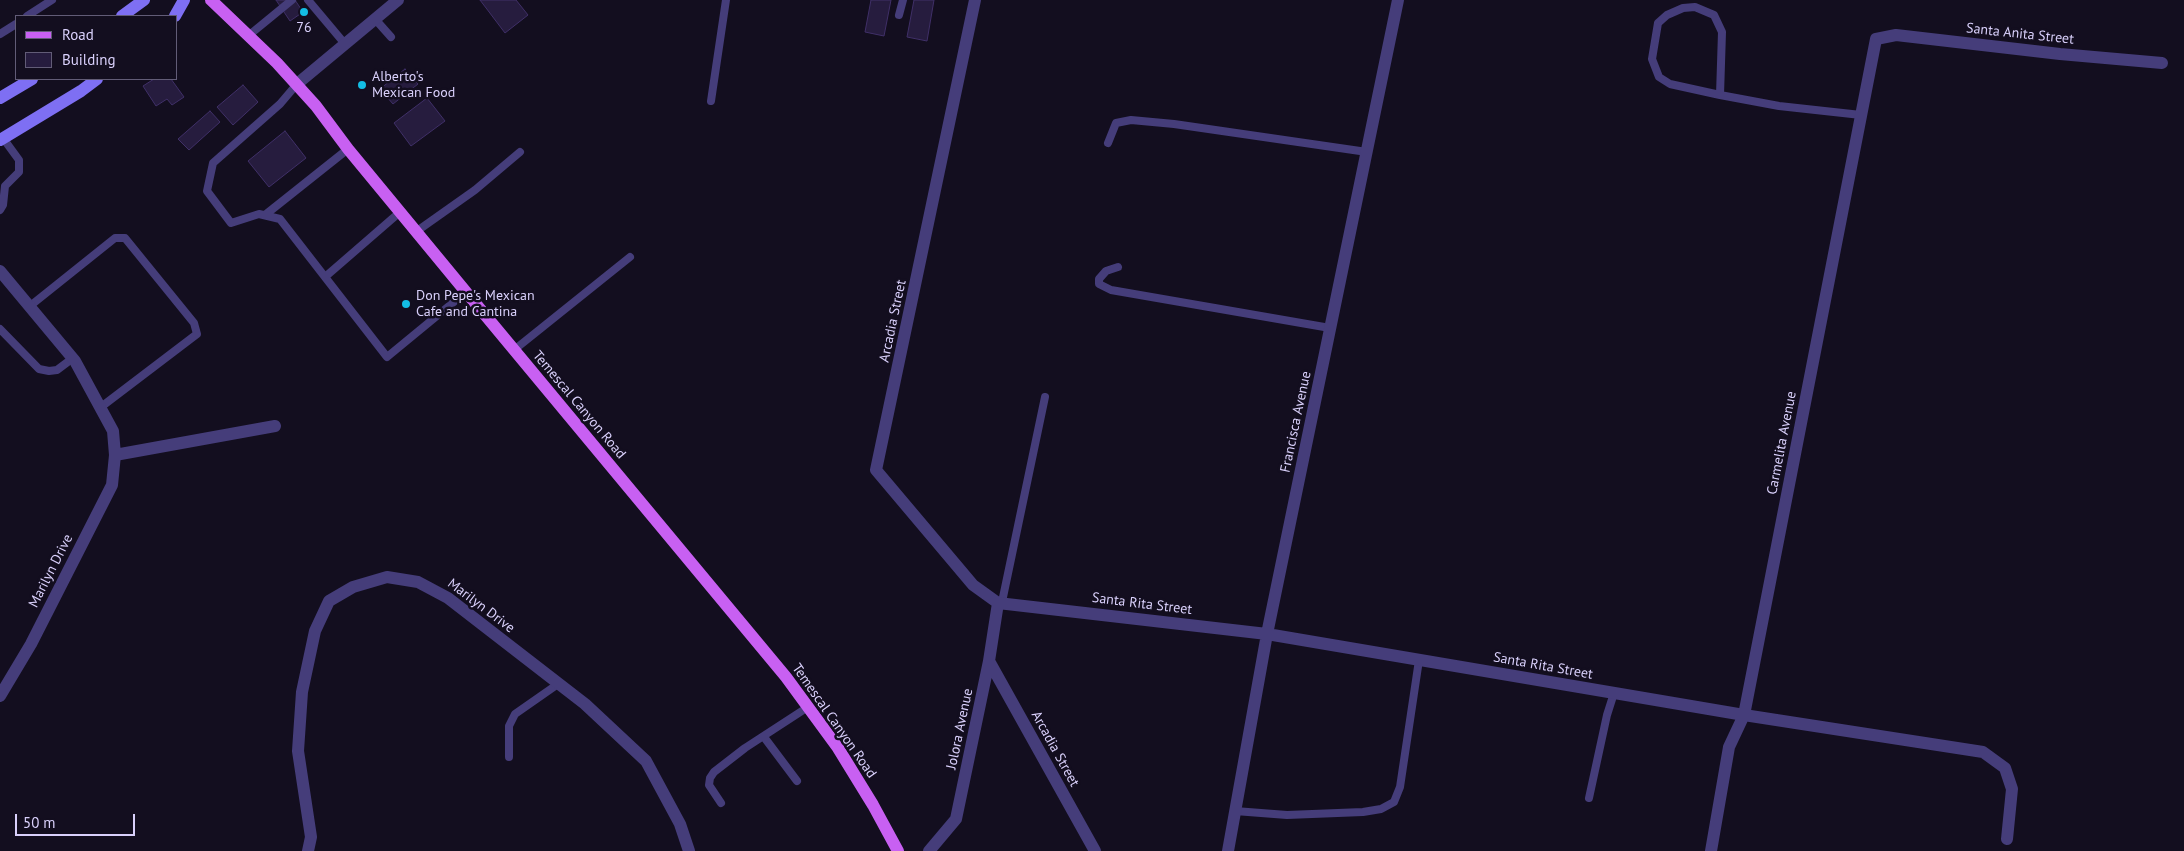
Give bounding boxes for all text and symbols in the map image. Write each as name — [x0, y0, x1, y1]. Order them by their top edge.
marker: 76 — [298, 6, 310, 18]
legend — [15, 15, 178, 80]
place label: 76 — [296, 20, 312, 36]
street label: Santa Anita Street — [1965, 20, 2075, 48]
text: Road — [62, 25, 94, 44]
text: Building — [62, 50, 116, 69]
place label: Alberto's Mexican Food — [372, 69, 455, 102]
marker: Alberto's Mexican Food — [356, 79, 368, 91]
street label: Arcadia Street — [876, 278, 910, 364]
place label: Don Pepe's Mexican Cafe and Cantina — [416, 288, 535, 321]
marker: Don Pepe's Mexican Cafe and Cantina — [400, 298, 412, 310]
street label: Temescal Canyon Road — [529, 348, 629, 462]
street label: Francisca Avenue — [1277, 370, 1315, 474]
street label: Carmelita Avenue — [1764, 390, 1800, 496]
street label: Marilyn Drive — [25, 532, 77, 610]
street label: Marilyn Drive — [444, 575, 518, 637]
street label: Santa Rita Street — [1091, 590, 1193, 618]
street label: Santa Rita Street — [1492, 649, 1594, 683]
street label: Temescal Canyon Road — [788, 661, 880, 781]
street label: Jolora Avenue — [943, 687, 977, 771]
street label: Arcadia Street — [1027, 708, 1083, 790]
scale bar — [18, 804, 138, 836]
text: 50 m — [23, 813, 56, 832]

